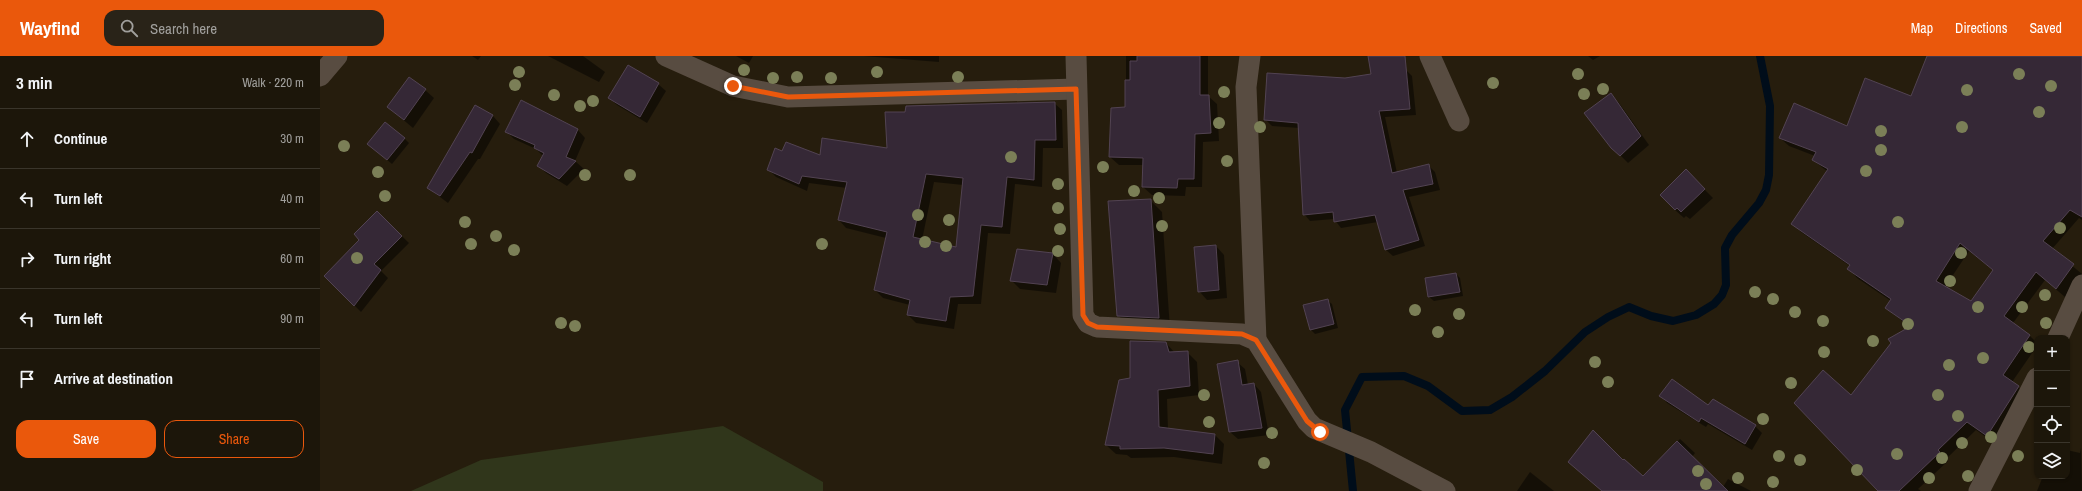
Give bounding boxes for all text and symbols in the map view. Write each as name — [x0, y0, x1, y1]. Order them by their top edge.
search box — [104, 10, 384, 46]
text: Wayfind — [20, 15, 80, 41]
icon: search — [118, 17, 140, 39]
text: Search here — [150, 18, 217, 39]
text: Map — [1911, 19, 1933, 37]
text: Directions — [1955, 19, 2007, 37]
text: Saved — [2029, 19, 2062, 37]
text: 3 min — [16, 71, 52, 94]
text: Walk · 220 m — [242, 74, 304, 91]
route end — [724, 77, 742, 95]
icon: ahead — [16, 128, 38, 150]
text: Continue — [54, 128, 107, 149]
text: 30 m — [280, 130, 304, 147]
icon: left — [16, 188, 38, 210]
text: Turn left — [54, 188, 102, 209]
text: 40 m — [280, 190, 304, 207]
icon: right — [16, 248, 38, 270]
text: Turn right — [54, 248, 111, 269]
text: 60 m — [280, 250, 304, 267]
icon: left — [16, 308, 38, 330]
text: Turn left — [54, 308, 102, 329]
text: 90 m — [280, 310, 304, 327]
map controls — [2034, 335, 2070, 479]
button: + — [2034, 335, 2070, 371]
icon: arrive — [16, 368, 38, 390]
text: Arrive at destination — [54, 368, 173, 389]
button: − — [2034, 371, 2070, 407]
button: locate — [2034, 407, 2070, 443]
button: Save — [16, 420, 156, 458]
button: Share — [164, 420, 304, 458]
route start — [1311, 423, 1329, 441]
button: layers — [2034, 443, 2070, 479]

